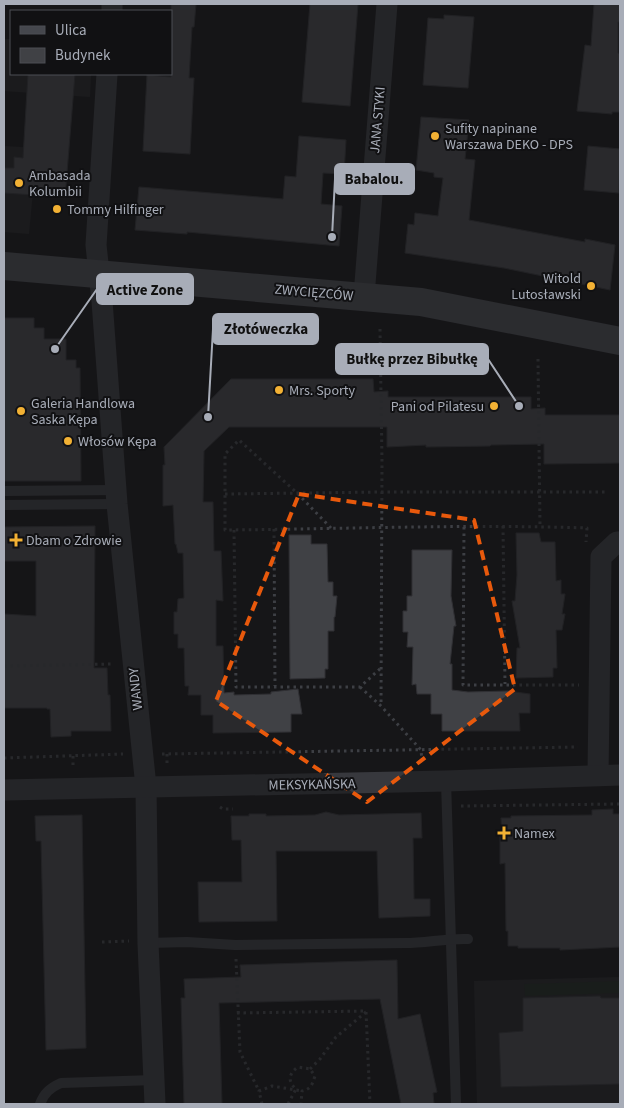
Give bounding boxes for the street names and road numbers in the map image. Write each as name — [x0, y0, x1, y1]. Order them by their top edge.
street label: JANA STYKI — [365, 86, 391, 154]
street label: ZWYCIĘZCÓW — [274, 280, 354, 306]
street label: WANDY — [124, 666, 148, 711]
street label: MEKSYKAŃSKA — [268, 774, 356, 796]

